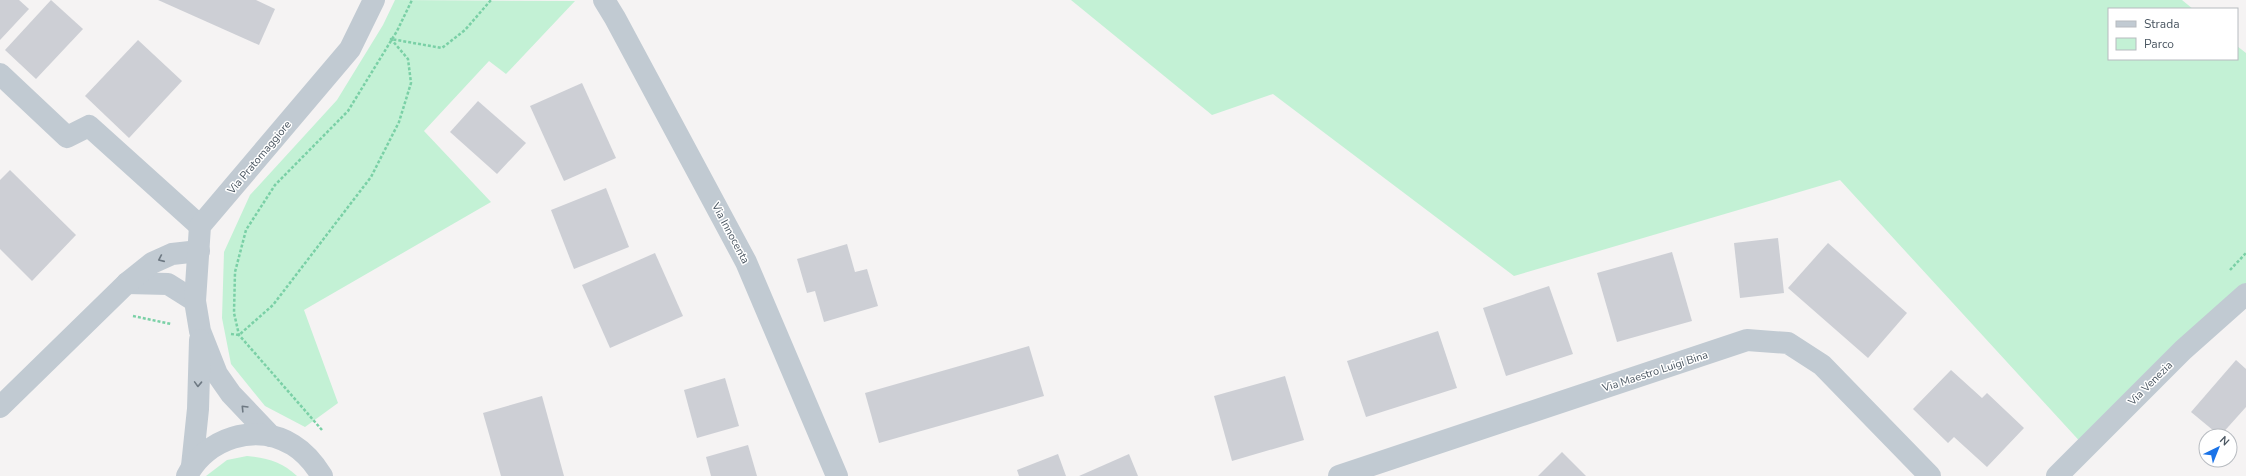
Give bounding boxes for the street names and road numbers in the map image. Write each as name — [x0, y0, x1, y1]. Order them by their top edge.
street label: Via Pratomaggiore — [223, 117, 295, 198]
street label: Via Innocenta — [708, 199, 753, 266]
street label: Via Maestro Luigi Bina — [1599, 347, 1710, 396]
street label: Via Venezia — [2124, 358, 2176, 410]

